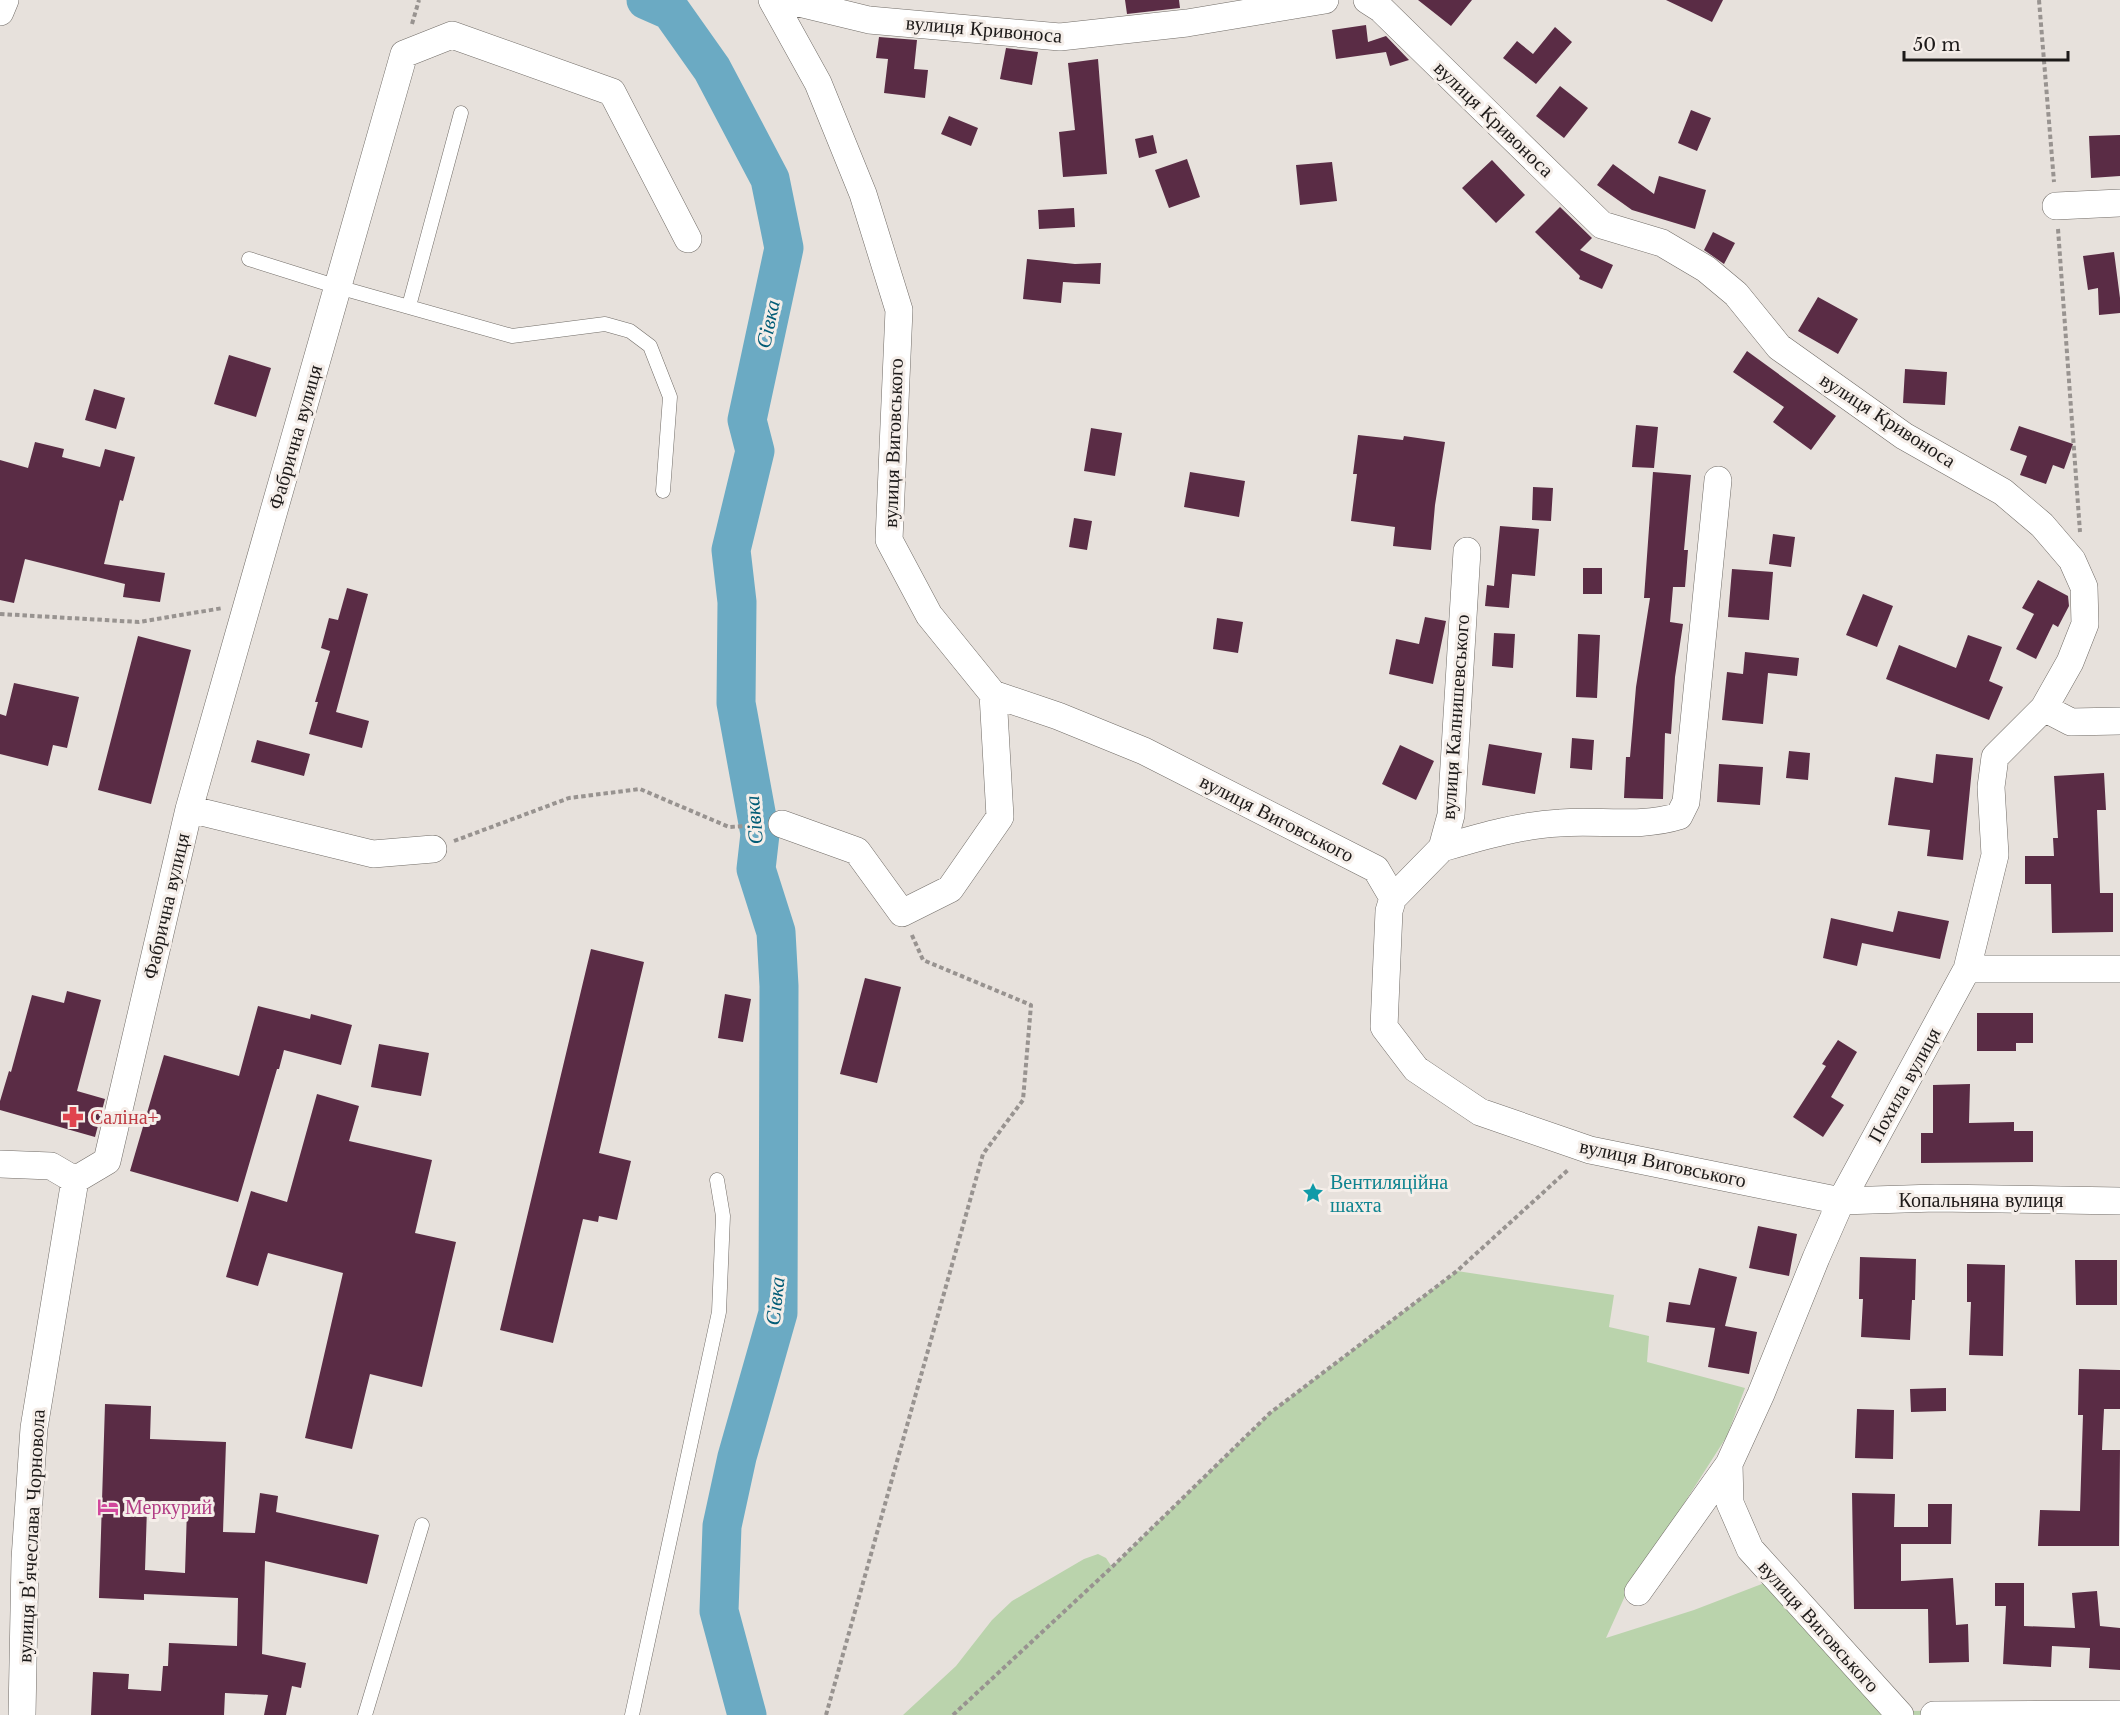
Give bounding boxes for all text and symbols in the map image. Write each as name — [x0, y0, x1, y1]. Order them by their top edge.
street label: вулиця Кривоноса — [905, 10, 1063, 48]
scale bar — [1904, 24, 2068, 62]
text: 50 m — [1913, 34, 1961, 56]
street label: вулиця Кривоноса — [1429, 56, 1559, 182]
water label: Сівка — [750, 297, 786, 351]
street label: вулиця Виговського — [878, 358, 908, 528]
street label: Фабрична вулиця — [263, 362, 327, 512]
street label: вулиця Кривоноса — [1816, 367, 1960, 473]
street label: вулиця Калнишевського — [1436, 614, 1474, 820]
street label: вулиця Виговського — [1196, 769, 1358, 867]
water label: Сівка — [739, 795, 769, 845]
street label: Фабрична вулиця — [138, 831, 194, 981]
street label: Похила вулиця — [1863, 1023, 1945, 1147]
pharmacy icon: Саліна+ — [61, 1105, 85, 1129]
place label: Саліна+ — [90, 1105, 159, 1129]
street label: вулиця Виговського — [1578, 1134, 1748, 1192]
place label: Вентиляційна шахта — [1330, 1170, 1448, 1217]
place icon: Вентиляційна шахта — [1301, 1181, 1325, 1205]
street label: Копальняна вулиця — [1899, 1188, 2063, 1212]
water label: Сівка — [760, 1275, 790, 1327]
street label: вулиця В'ячеслава Чорновола — [12, 1409, 50, 1663]
hotel icon: Меркурий — [96, 1495, 120, 1519]
place label: Меркурий — [125, 1495, 213, 1519]
street label: вулиця Виговського — [1753, 1555, 1885, 1697]

